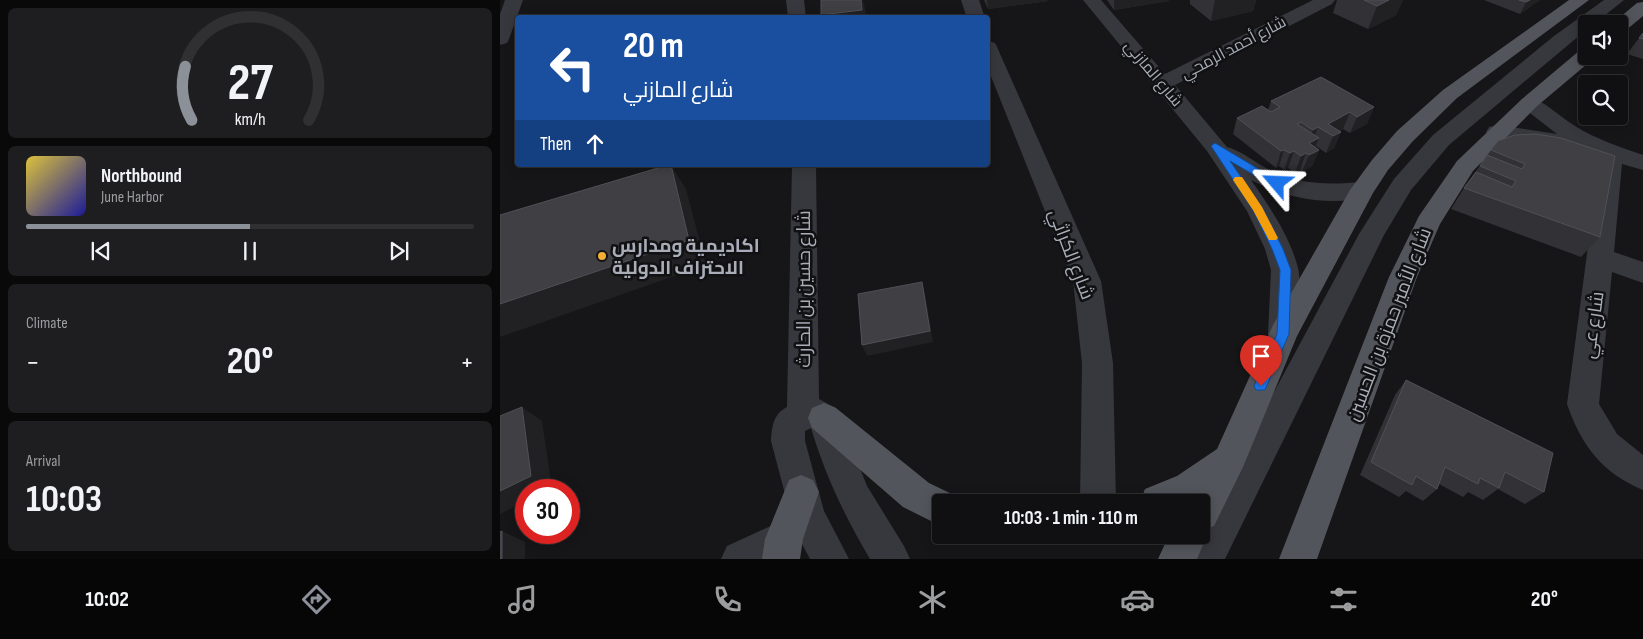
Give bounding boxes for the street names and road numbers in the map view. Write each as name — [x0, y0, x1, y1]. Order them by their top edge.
street label: شارع أحمد الرمحي — [1177, 12, 1291, 87]
street label: شارع المازني — [1117, 37, 1186, 113]
street label: شارع الكراثي — [1041, 206, 1098, 304]
street label: شارع حسين بن الحارث — [793, 210, 817, 368]
street label: شارع الأمير حمزة بن الحسين — [1342, 225, 1438, 425]
street label: شارع عي — [1577, 290, 1612, 361]

